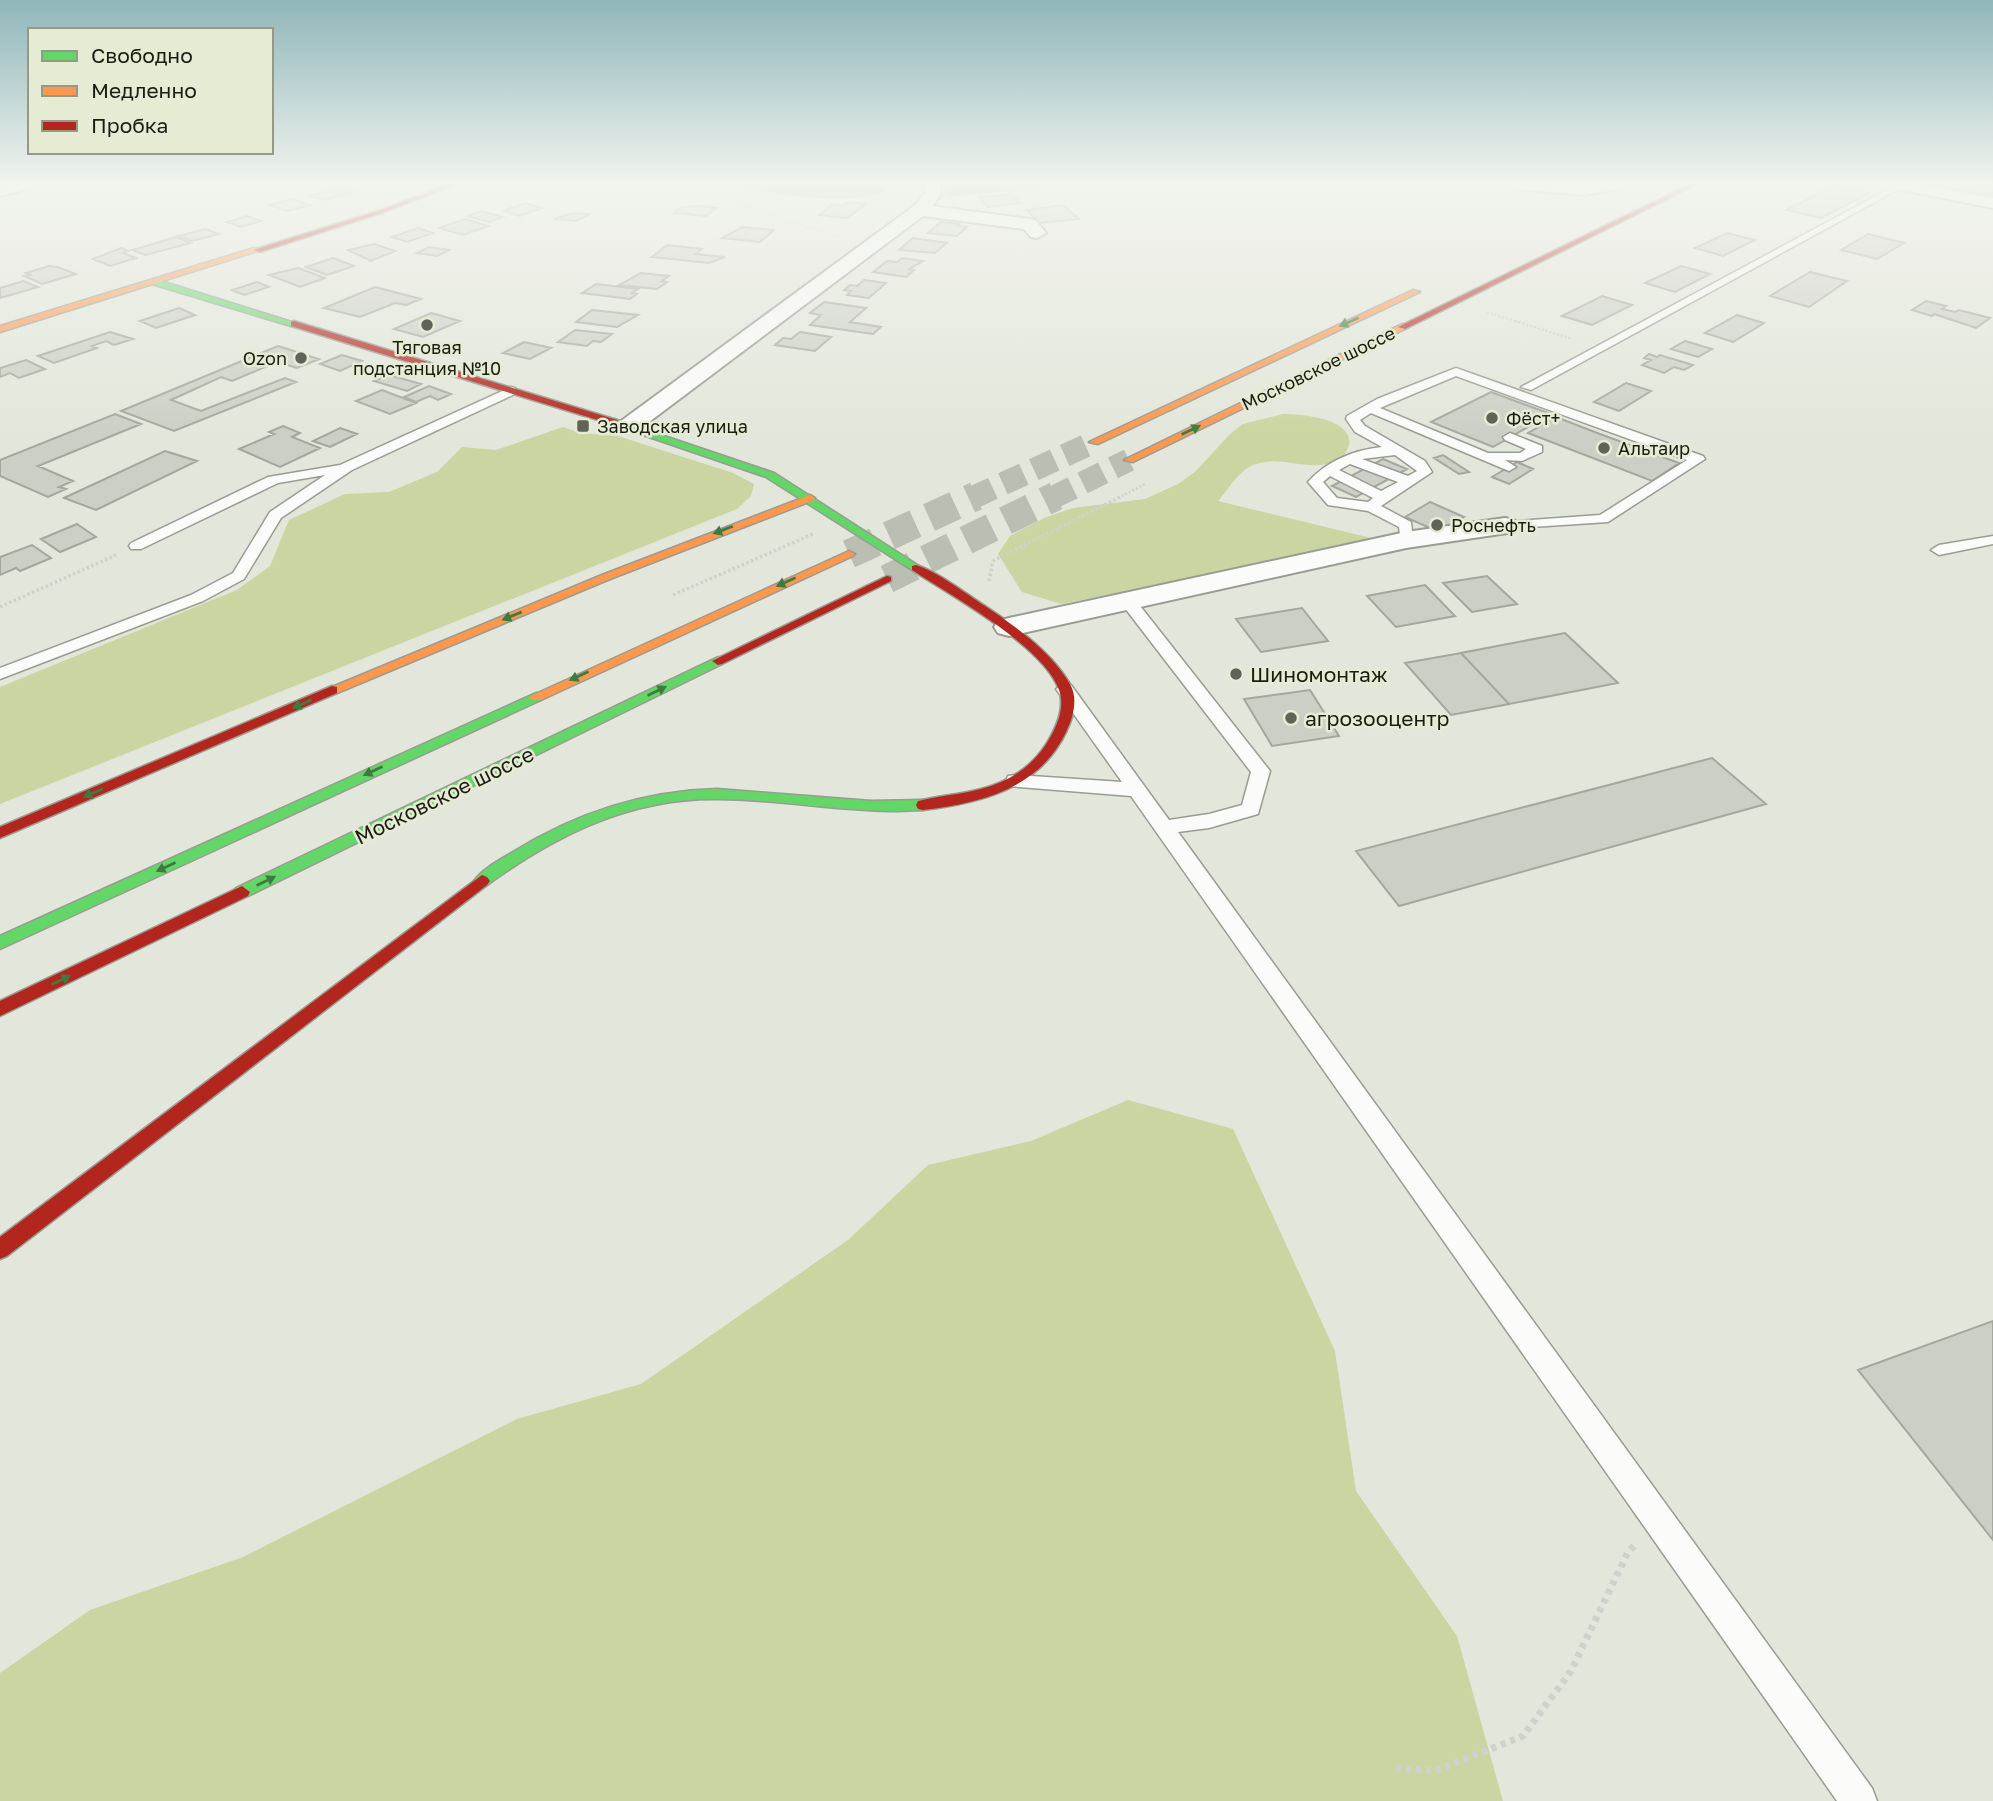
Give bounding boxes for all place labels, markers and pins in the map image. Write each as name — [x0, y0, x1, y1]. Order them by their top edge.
marker: Тяговая подстанция №10 — [419, 317, 435, 333]
place label: Тяговая подстанция №10 — [353, 336, 501, 379]
place label: Ozon — [243, 347, 287, 369]
marker: Ozon — [293, 350, 309, 366]
place label: Фёст+ — [1506, 407, 1560, 429]
marker: Фёст+ — [1484, 410, 1500, 426]
place label: Заводская улица — [597, 415, 748, 437]
marker: Заводская улица — [575, 418, 591, 434]
place label: Альтаир — [1618, 437, 1690, 459]
marker: Альтаир — [1596, 440, 1612, 456]
place label: Роснефть — [1451, 514, 1536, 536]
marker: Роснефть — [1429, 517, 1445, 533]
place label: Шиномонтаж — [1250, 661, 1388, 687]
marker: Шиномонтаж — [1228, 666, 1244, 682]
place label: агрозооцентр — [1305, 705, 1449, 731]
marker: агрозооцентр — [1283, 710, 1299, 726]

